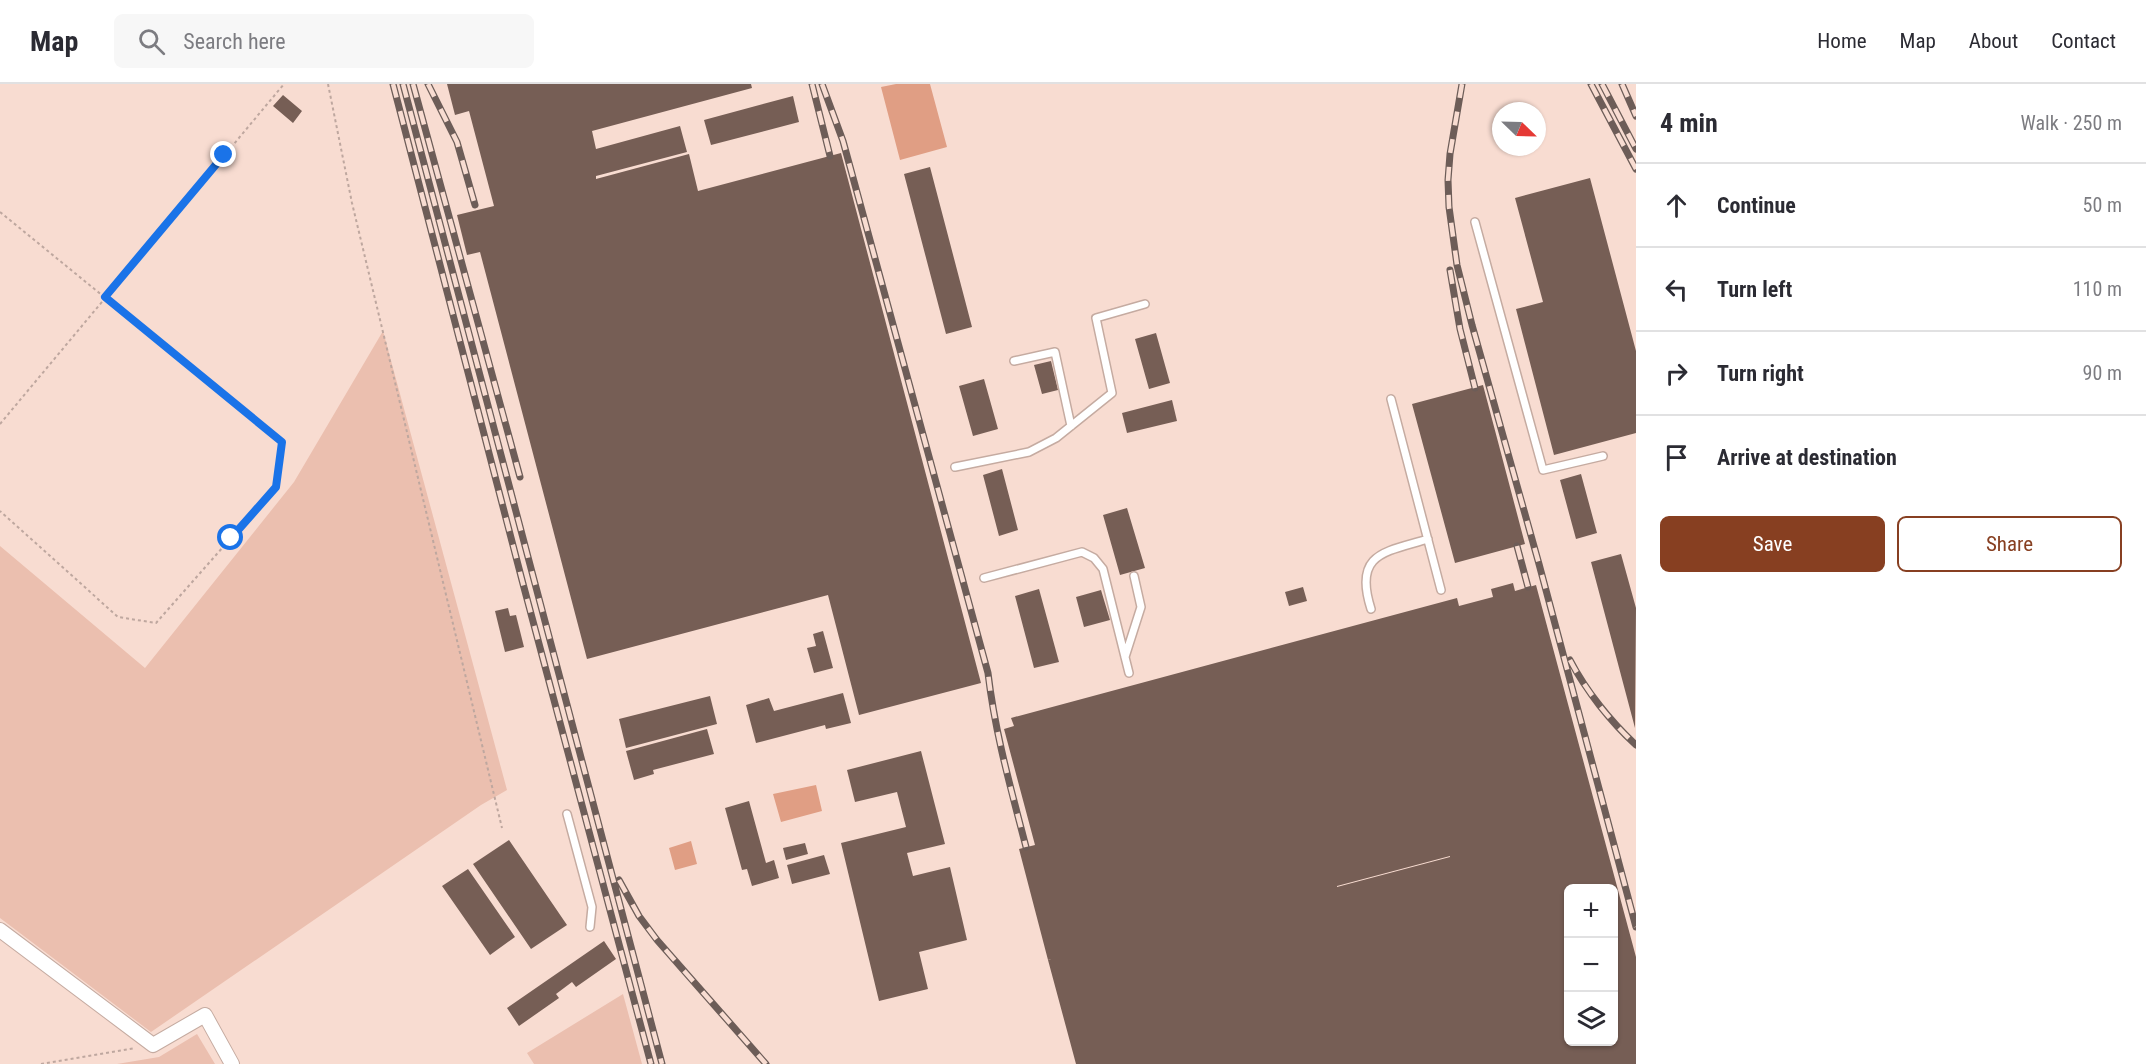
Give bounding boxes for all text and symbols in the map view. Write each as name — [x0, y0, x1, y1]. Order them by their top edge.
search box — [114, 14, 534, 68]
text: Map — [30, 25, 78, 58]
icon: search — [135, 25, 168, 58]
text: Search here — [183, 29, 286, 54]
text: Home — [1817, 29, 1867, 53]
text: Map — [1900, 29, 1936, 53]
text: About — [1969, 29, 2018, 53]
text: Contact — [2051, 29, 2116, 53]
north arrow — [1492, 102, 1546, 156]
text: 4 min — [1660, 108, 1718, 138]
text: Walk · 250 m — [2021, 111, 2122, 135]
route end — [210, 141, 236, 167]
icon: ahead — [1660, 189, 1693, 222]
text: Continue — [1717, 193, 1796, 218]
text: 50 m — [2083, 193, 2122, 217]
icon: left — [1660, 273, 1693, 306]
text: Turn left — [1717, 277, 1792, 302]
text: 110 m — [2073, 277, 2122, 301]
icon: right — [1660, 357, 1693, 390]
text: Turn right — [1717, 361, 1804, 386]
text: 90 m — [2083, 361, 2122, 385]
icon: arrive — [1660, 441, 1693, 474]
text: Arrive at destination — [1717, 445, 1897, 470]
button: Save — [1660, 516, 1885, 572]
button: Share — [1897, 516, 2122, 572]
route start — [217, 524, 243, 550]
map controls — [1564, 884, 1618, 1046]
button: + — [1564, 884, 1618, 938]
button: − — [1564, 938, 1618, 992]
button: layers — [1564, 992, 1618, 1046]

